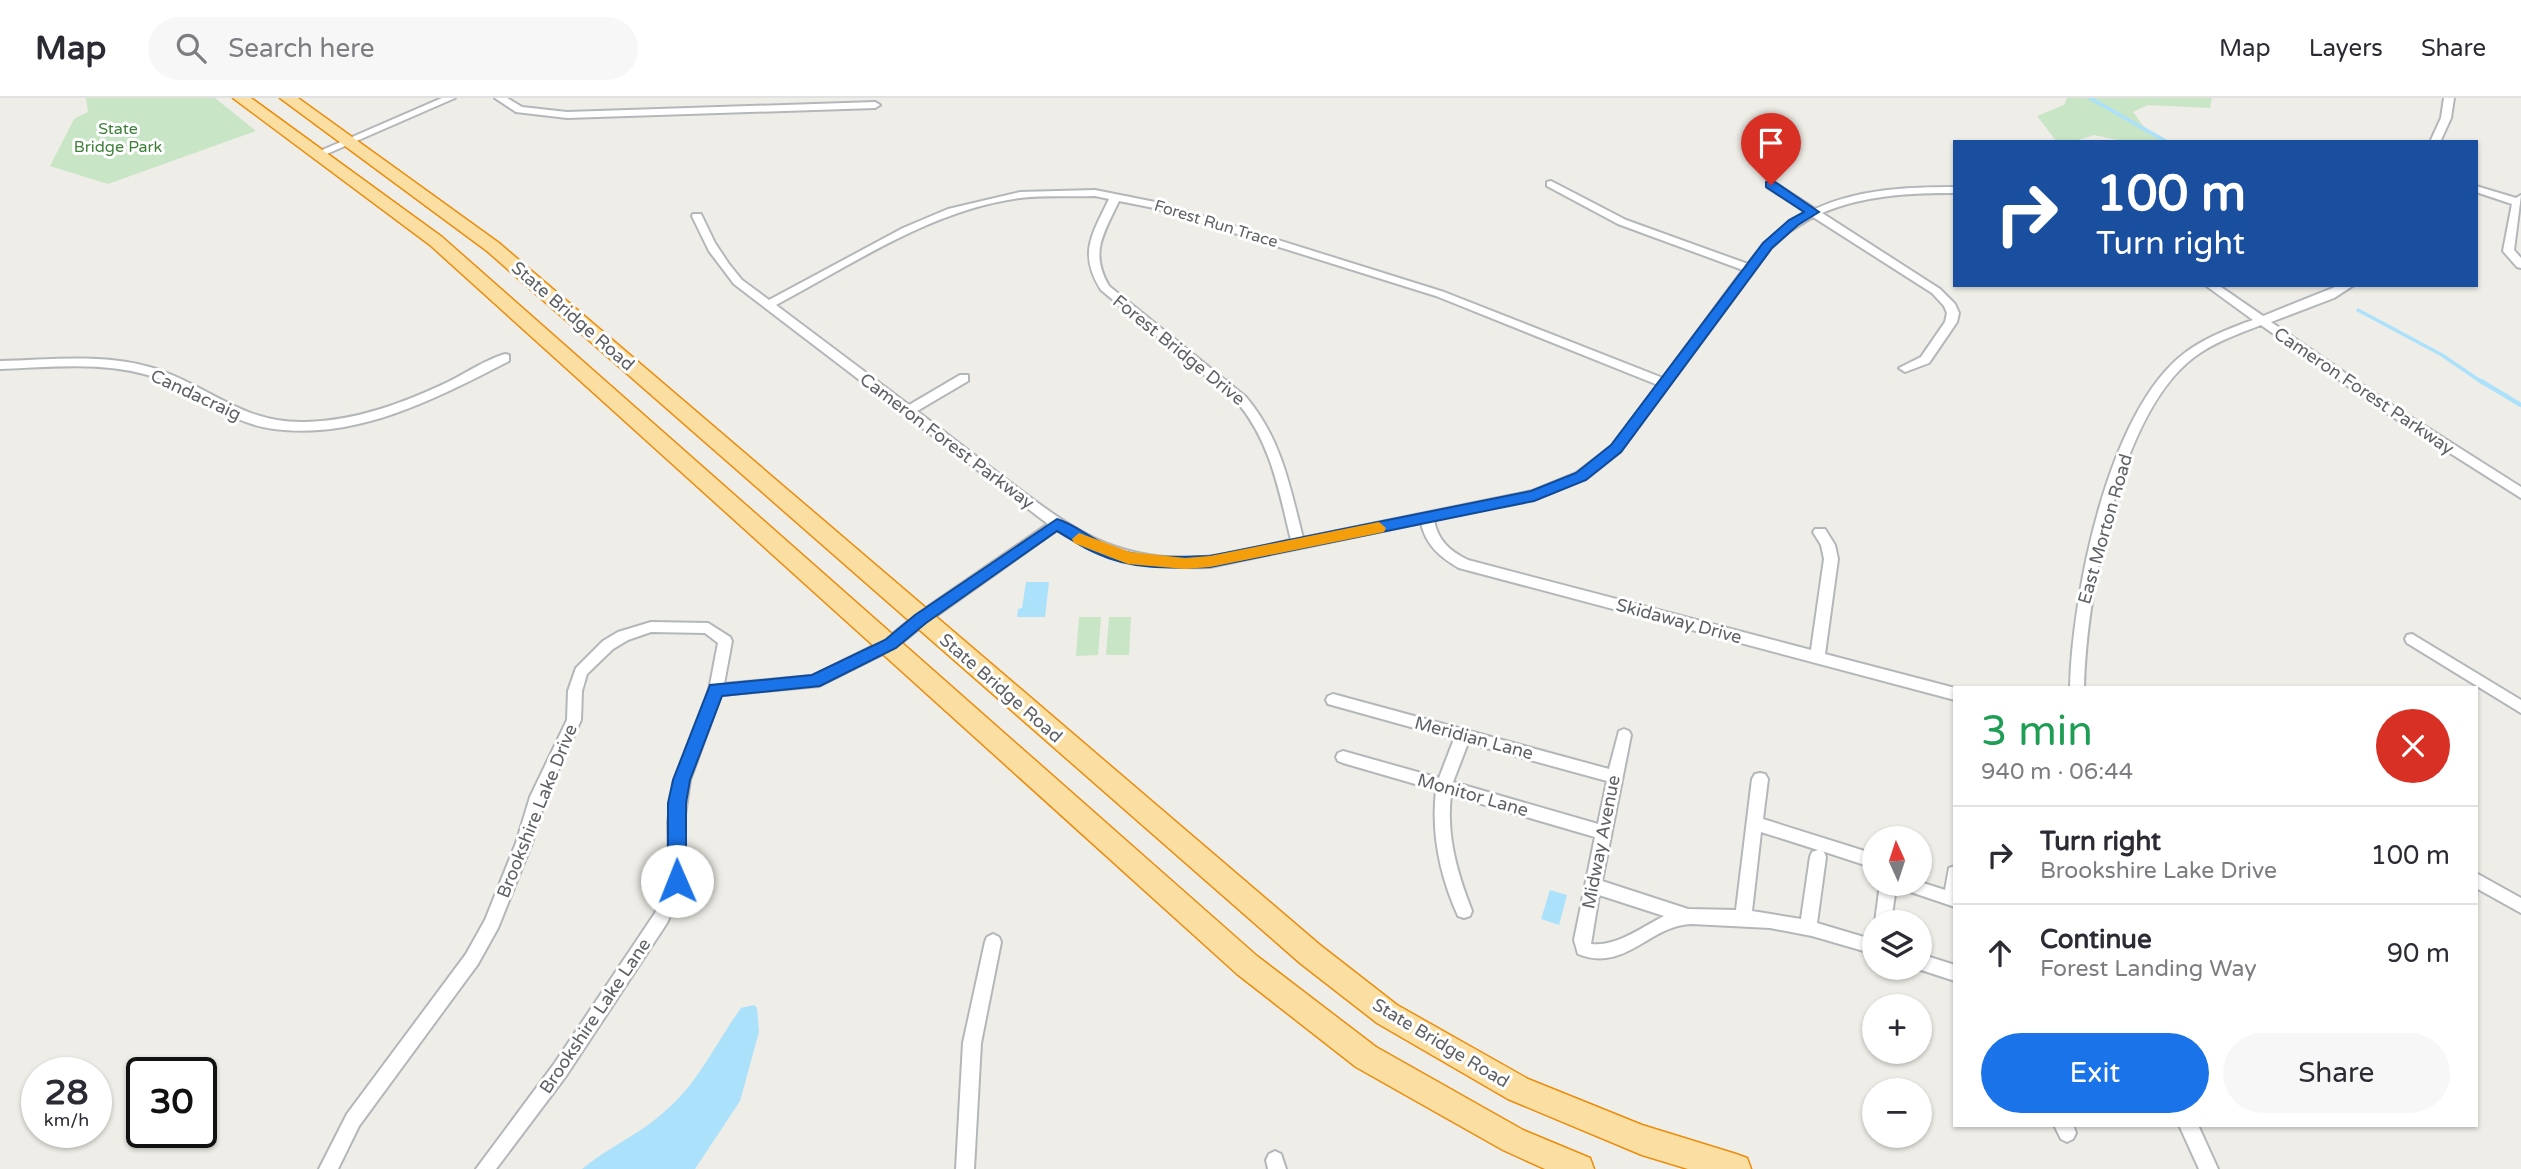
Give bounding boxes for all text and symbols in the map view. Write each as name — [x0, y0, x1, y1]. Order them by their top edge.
search box — [148, 17, 638, 80]
text: Map — [35, 29, 106, 68]
icon: search — [172, 29, 210, 67]
text: Search here — [228, 33, 374, 64]
text: Map — [2219, 34, 2271, 63]
text: Layers — [2309, 34, 2383, 63]
text: Share — [2421, 34, 2486, 63]
pin — [1741, 113, 1801, 185]
park label: State Bridge Park — [74, 119, 163, 157]
icon: arrive — [1752, 124, 1790, 162]
text: 100 m — [2096, 165, 2246, 224]
icon: right — [1981, 168, 2072, 259]
street label: Forest Run Trace — [1152, 196, 1280, 252]
text: Turn right — [2096, 225, 2245, 263]
street label: State Bridge Road — [507, 257, 639, 375]
street label: Forest Bridge Drive — [1108, 290, 1250, 410]
street label: Cameron Forest Parkway — [2270, 322, 2459, 460]
street label: Candacraig — [147, 364, 245, 426]
street label: Cameron Forest Parkway — [855, 368, 1039, 514]
street label: East Morton Road — [2073, 451, 2137, 607]
street label: Skidaway Drive — [1614, 594, 1744, 648]
street label: State Bridge Road — [935, 629, 1067, 747]
text: 3 min — [1981, 706, 2093, 757]
button: close — [2376, 709, 2450, 783]
street label: Meridian Lane — [1412, 712, 1536, 764]
street label: Brookshire Lake Drive — [492, 721, 582, 901]
text: 940 m · 06:44 — [1981, 758, 2133, 786]
street label: Monitor Lane — [1415, 769, 1531, 821]
street label: Midway Avenue — [1577, 773, 1625, 911]
north arrow — [1862, 826, 1932, 896]
map controls — [1862, 826, 1932, 1148]
text: Turn right — [2040, 826, 2161, 857]
icon: right — [1981, 836, 2019, 874]
text: 100 m — [2370, 840, 2450, 871]
position arrow — [640, 844, 714, 918]
text: Brookshire Lake Drive — [2040, 857, 2277, 885]
button: layers — [1862, 910, 1932, 980]
text: Continue — [2040, 924, 2152, 955]
street label: Brookshire Lake Lane — [535, 934, 655, 1098]
icon: ahead — [1981, 934, 2019, 972]
text: 90 m — [2387, 938, 2450, 969]
text: Forest Landing Way — [2040, 955, 2257, 983]
street label: State Bridge Road — [1369, 993, 1513, 1093]
button: + — [1862, 994, 1932, 1064]
button: Exit — [1981, 1033, 2209, 1113]
button: Share — [2223, 1033, 2450, 1113]
speed limit sign: 30 — [126, 1057, 217, 1148]
text: 28 — [45, 1072, 88, 1114]
button: − — [1862, 1078, 1932, 1148]
text: km/h — [44, 1109, 89, 1131]

